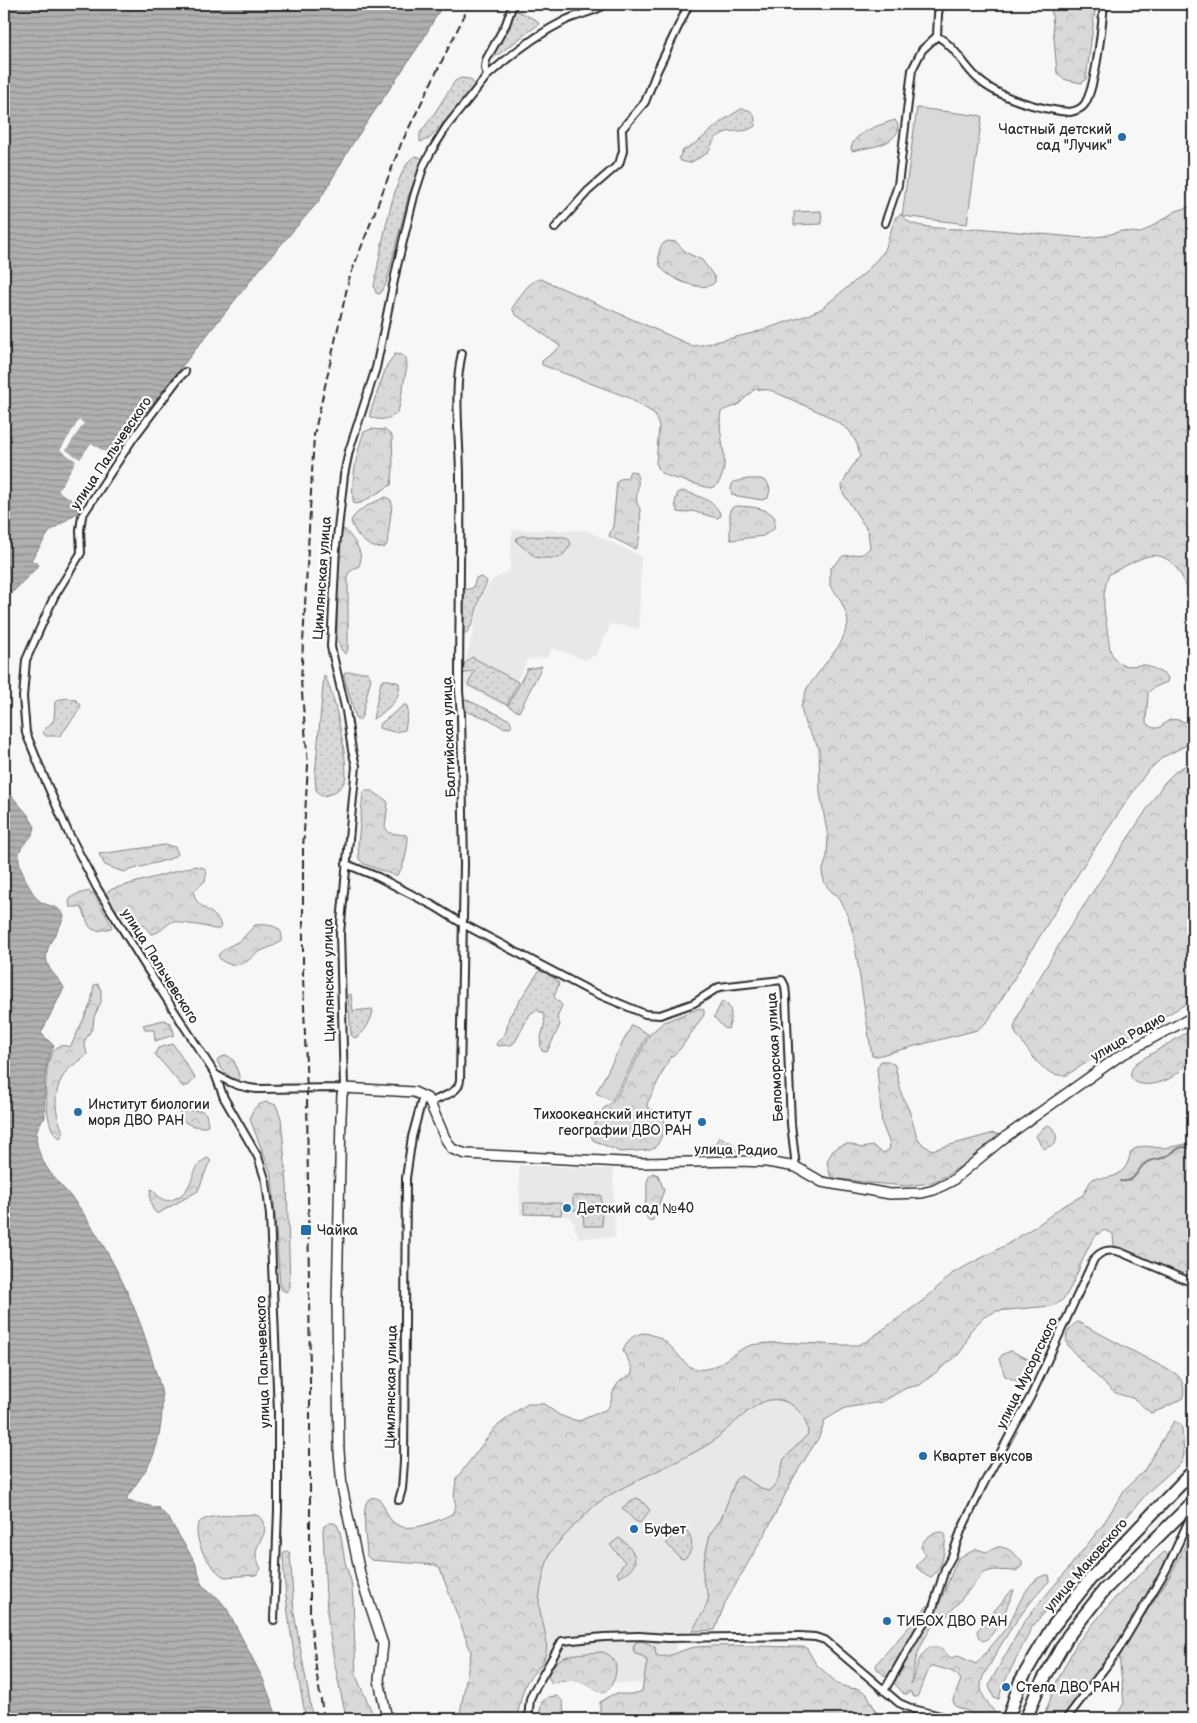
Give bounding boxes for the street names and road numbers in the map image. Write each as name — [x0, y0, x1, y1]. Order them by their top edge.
street label: улица Пальчевского — [67, 393, 155, 513]
street label: Цимлянская улица — [309, 515, 335, 640]
street label: Балтийская улица — [438, 676, 460, 798]
street label: улица Пальчевского — [118, 905, 202, 1027]
street label: Цимлянская улица — [319, 917, 339, 1042]
street label: Беломорская улица — [763, 991, 787, 1122]
street label: улица Радио — [1088, 1009, 1168, 1065]
street label: улица Радио — [694, 1141, 778, 1159]
street label: улица Пальчевского — [252, 1296, 274, 1428]
street label: улица Мусоргского — [993, 1315, 1061, 1431]
street label: Цимлянская улица — [381, 1324, 401, 1449]
street label: улица Маковского — [1041, 1515, 1131, 1615]

